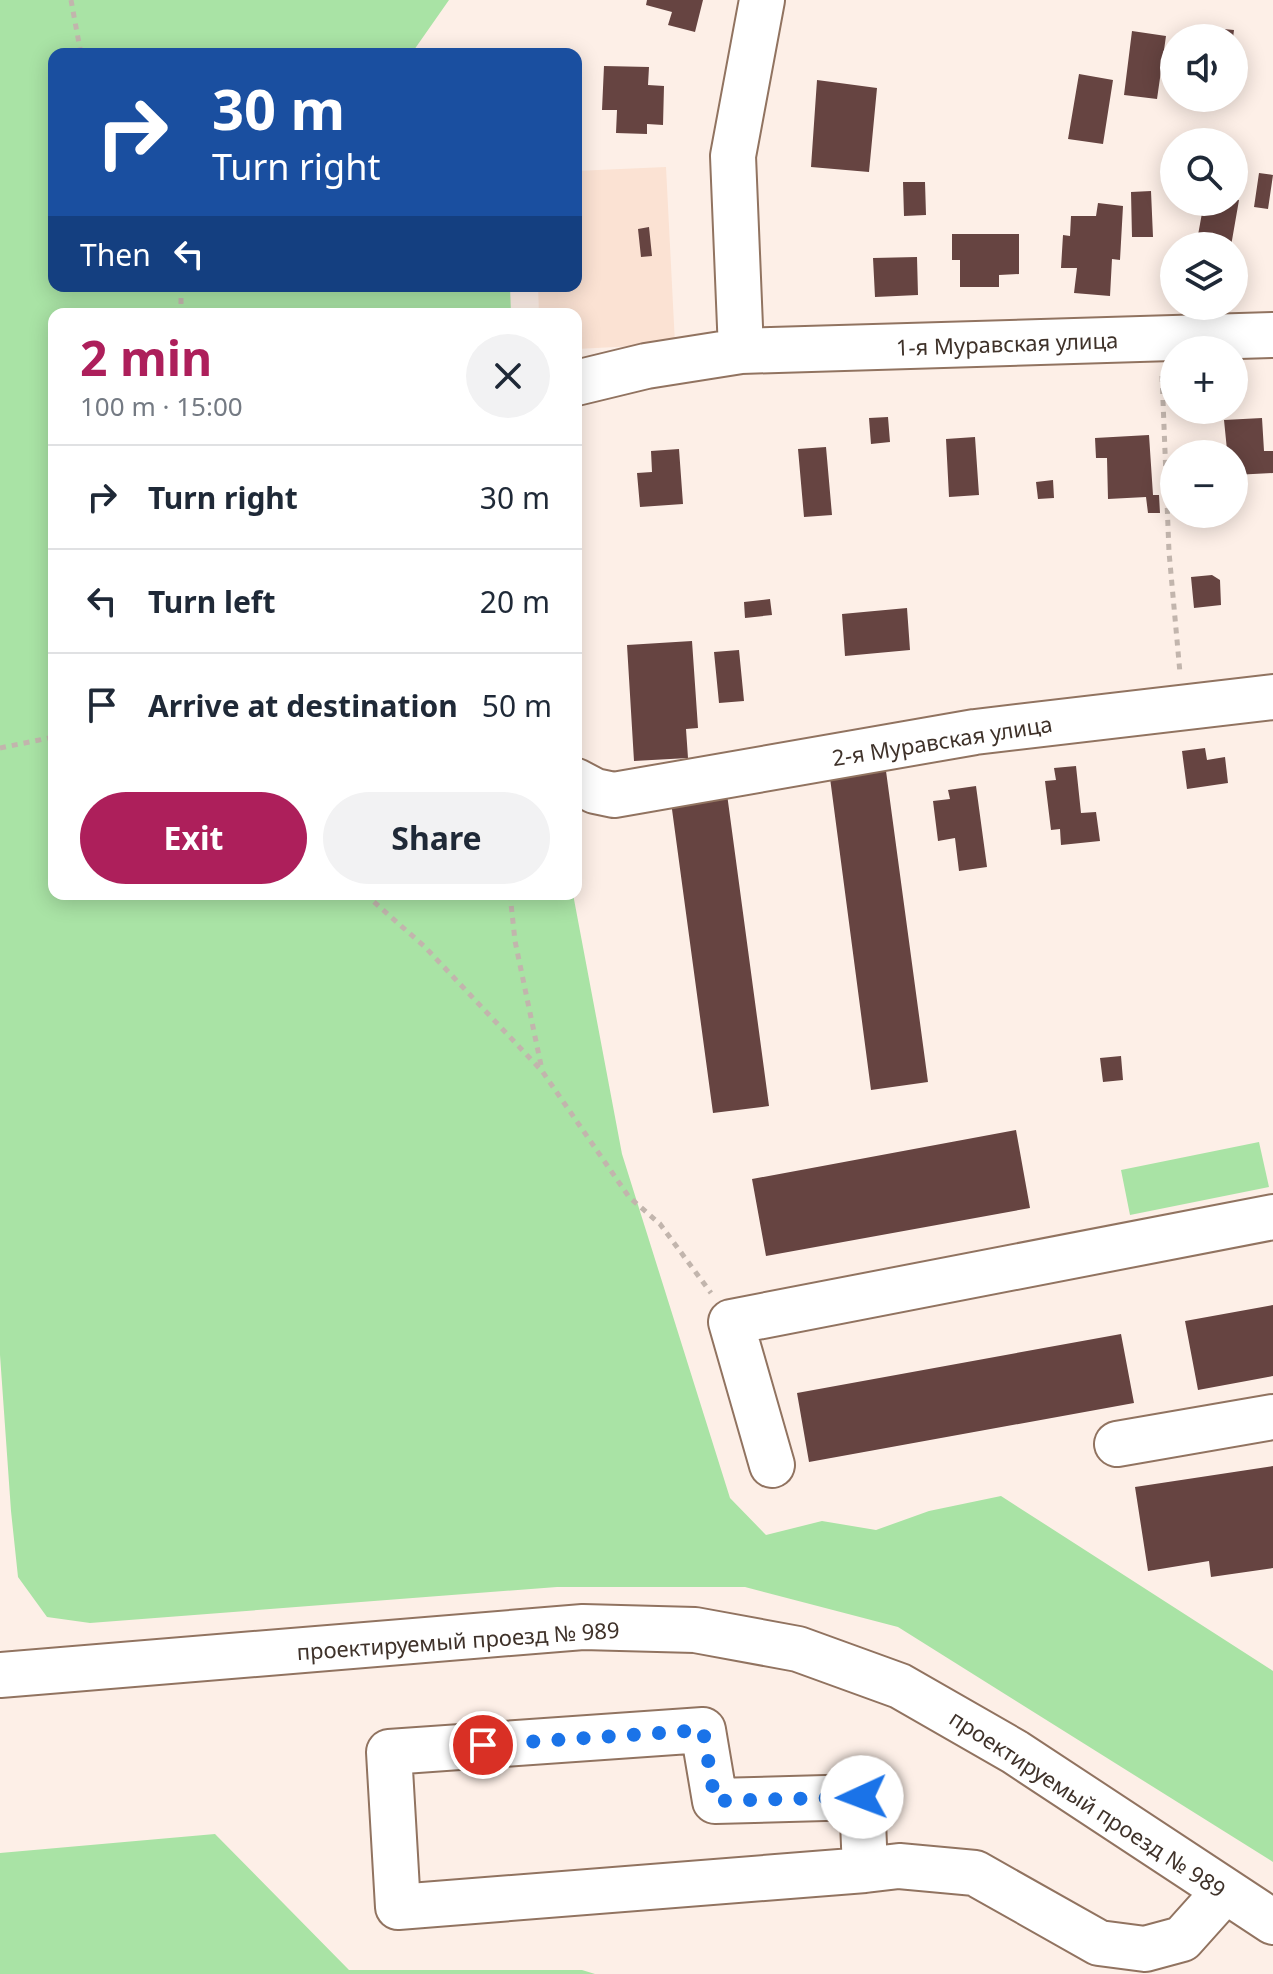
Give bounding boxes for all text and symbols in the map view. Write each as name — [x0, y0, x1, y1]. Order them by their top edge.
map controls — [1160, 24, 1248, 528]
button: sound — [1160, 24, 1248, 112]
text: 30 m — [212, 70, 345, 146]
icon: right — [80, 80, 184, 184]
button: search — [1160, 128, 1248, 216]
text: Turn right — [212, 142, 380, 191]
icon: left — [167, 232, 211, 276]
button: layers — [1160, 232, 1248, 320]
text: Then — [80, 234, 151, 275]
street label: 1-я Муравская улица — [895, 324, 1119, 362]
text: 2 min — [80, 325, 212, 390]
button: close — [466, 334, 550, 418]
button: + — [1160, 336, 1248, 424]
text: 100 m · 15:00 — [80, 388, 243, 424]
button: − — [1160, 440, 1248, 528]
icon: right — [80, 475, 124, 519]
text: Turn right — [148, 477, 298, 518]
text: 30 m — [480, 477, 550, 518]
icon: left — [80, 579, 124, 623]
text: Turn left — [148, 581, 276, 622]
text: 20 m — [480, 581, 550, 622]
icon: arrive — [80, 683, 124, 727]
text: Arrive at destination — [148, 685, 458, 726]
text: 50 m — [482, 685, 552, 726]
street label: 2-я Муравская улица — [830, 708, 1054, 772]
button: Exit — [80, 792, 307, 884]
button: Share — [323, 792, 550, 884]
street label: проектируемый проезд № 989 — [296, 1614, 620, 1666]
street label: проектируемый проезд № 989 — [944, 1702, 1232, 1904]
pin — [449, 1711, 517, 1779]
icon: arrive — [461, 1723, 505, 1767]
position arrow — [820, 1755, 904, 1839]

